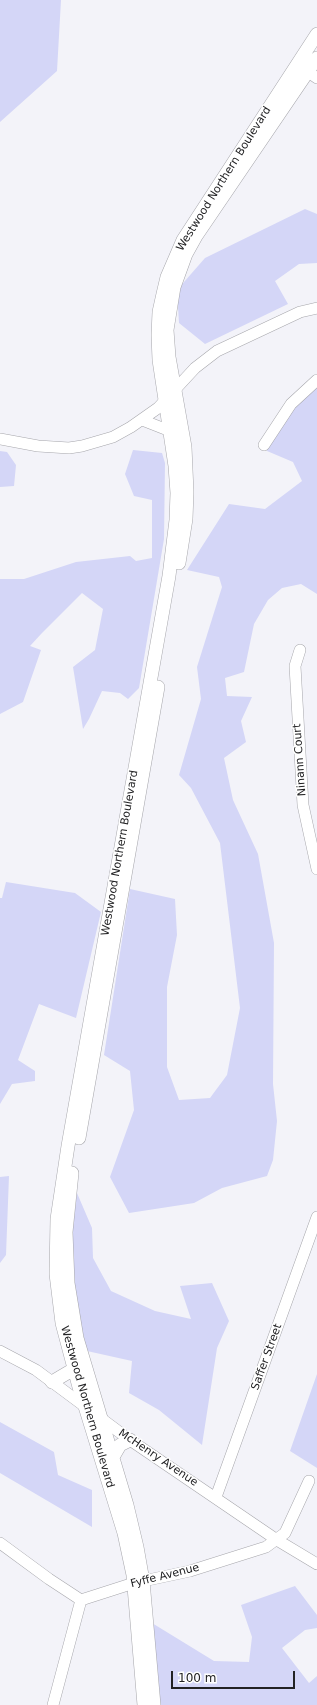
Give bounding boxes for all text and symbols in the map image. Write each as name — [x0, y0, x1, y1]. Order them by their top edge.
street label: Westwood Northern Boulevard — [174, 104, 274, 254]
street label: Ninann Court — [291, 723, 309, 797]
street label: Westwood Northern Boulevard — [99, 769, 141, 937]
street label: Saffer Street — [249, 1322, 285, 1392]
street label: Westwood Northern Boulevard — [58, 1324, 116, 1490]
street label: McHenry Avenue — [116, 1427, 200, 1489]
street label: Fyffe Avenue — [129, 1561, 201, 1591]
scale bar — [173, 1663, 297, 1689]
text: 100 m — [178, 1671, 216, 1685]

